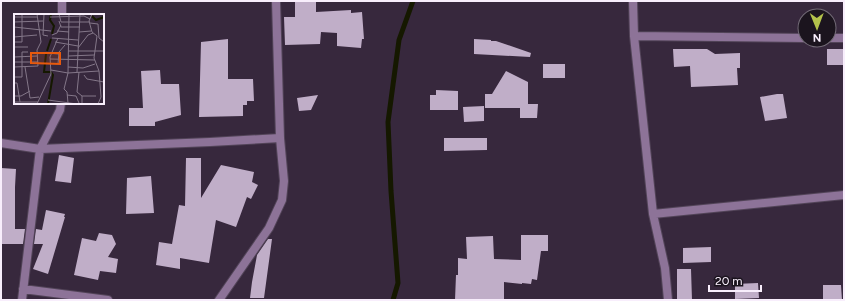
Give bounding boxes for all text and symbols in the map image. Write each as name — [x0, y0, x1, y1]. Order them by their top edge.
north arrow — [797, 8, 837, 48]
inset map — [14, 14, 104, 104]
text: N — [813, 31, 822, 44]
scale bar — [709, 267, 761, 293]
text: 20 m — [715, 274, 743, 288]

